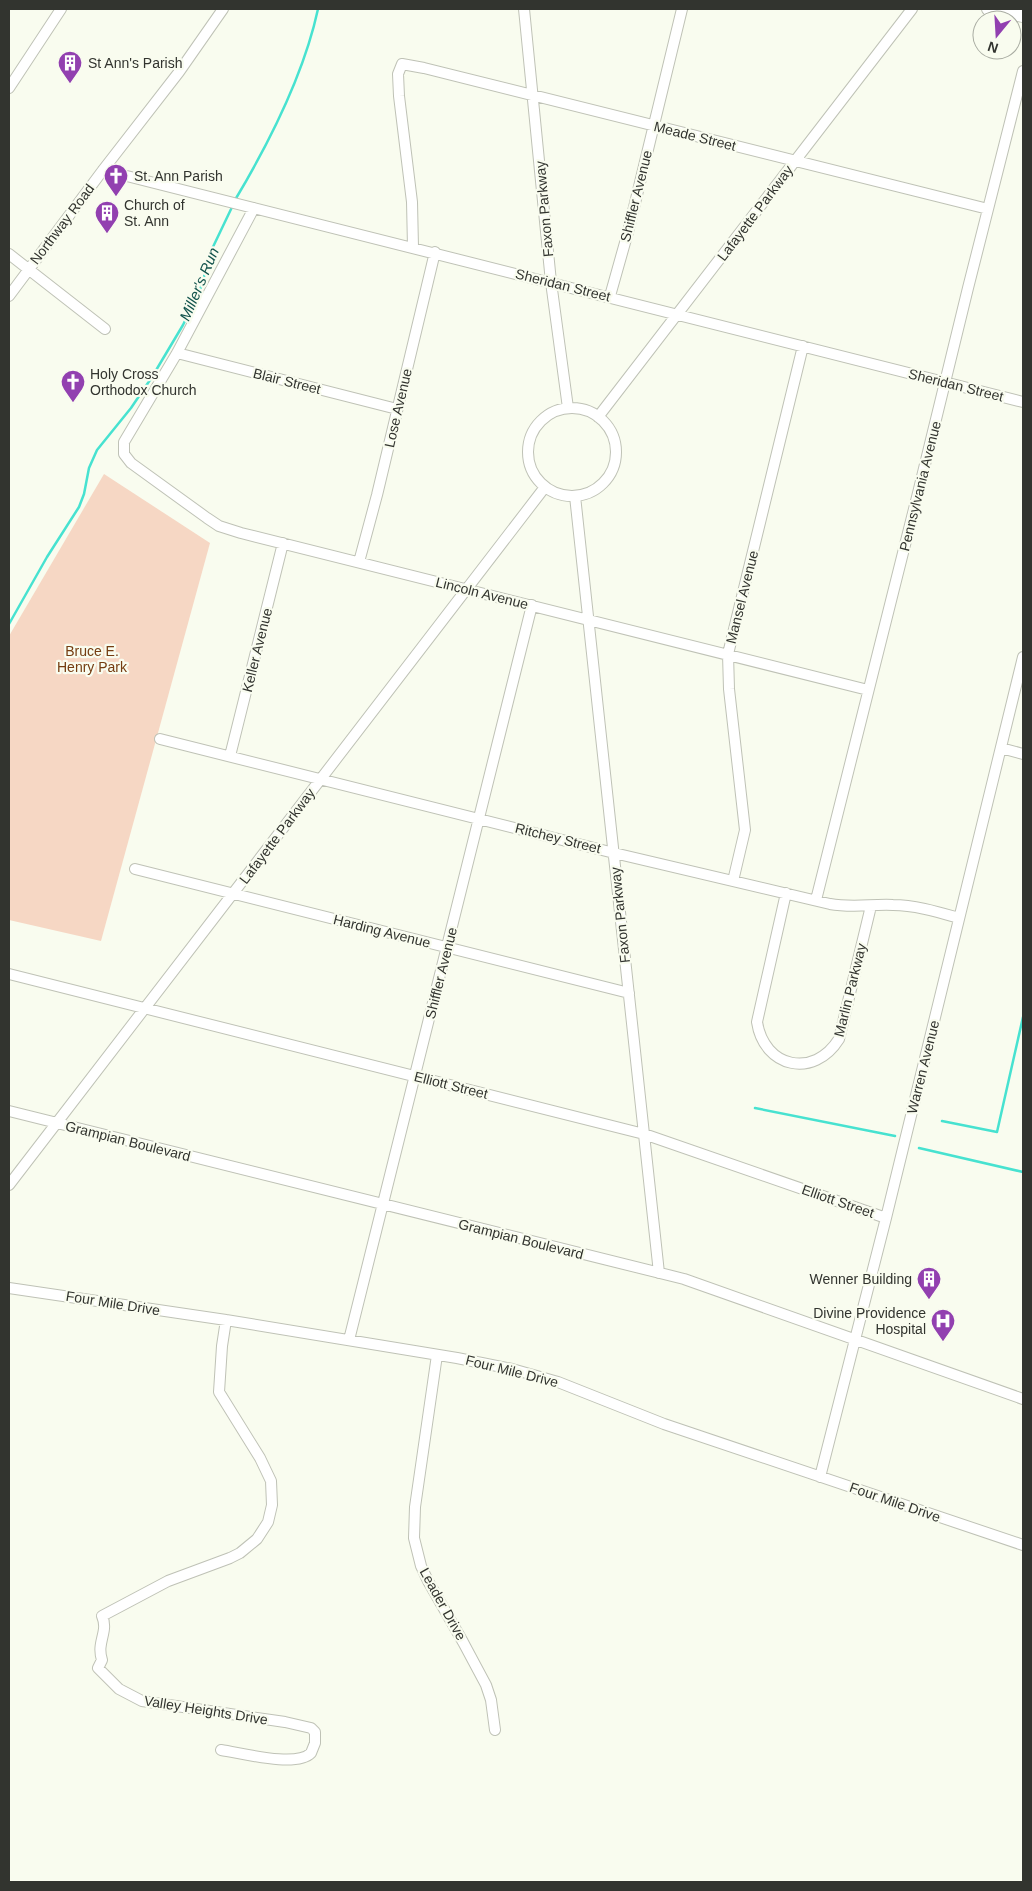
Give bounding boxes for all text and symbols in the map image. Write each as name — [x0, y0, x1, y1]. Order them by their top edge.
north arrow — [972, 10, 1022, 60]
text: N — [986, 38, 1000, 57]
building icon: St Ann's Parish — [57, 50, 83, 84]
place label: St Ann's Parish — [88, 55, 183, 71]
street label: Meade Street — [652, 118, 738, 154]
street label: Shiffler Avenue — [617, 148, 655, 243]
street label: Faxon Parkway — [532, 160, 556, 258]
street label: Lafayette Parkway — [714, 162, 796, 264]
church icon: St. Ann Parish — [103, 163, 129, 197]
place label: St. Ann Parish — [134, 168, 223, 184]
street label: Northway Road — [27, 181, 97, 267]
place label: Church of St. Ann — [124, 197, 185, 229]
building icon: Church of St. Ann — [94, 200, 120, 234]
water label: Miller's Run — [176, 245, 222, 323]
street label: Sheridan Street — [514, 265, 612, 305]
street label: Blair Street — [251, 365, 323, 397]
street label: Sheridan Street — [907, 365, 1005, 405]
place label: Holy Cross Orthodox Church — [90, 366, 197, 398]
street label: Lose Avenue — [381, 367, 415, 449]
church icon: Holy Cross Orthodox Church — [60, 369, 86, 403]
street label: Pennsylvania Avenue — [896, 419, 944, 553]
street label: Mansel Avenue — [723, 549, 761, 645]
street label: Lincoln Avenue — [434, 574, 530, 612]
street label: Keller Avenue — [239, 606, 275, 694]
park label: Bruce E. Henry Park — [57, 643, 128, 675]
street label: Lafayette Parkway — [236, 785, 318, 887]
street label: Ritchey Street — [513, 820, 603, 856]
street label: Faxon Parkway — [607, 866, 633, 964]
street label: Harding Avenue — [332, 911, 432, 951]
street label: Shiffler Avenue — [422, 925, 460, 1020]
street label: Marlin Parkway — [831, 942, 869, 1038]
street label: Warren Avenue — [904, 1018, 942, 1115]
street label: Elliott Street — [412, 1068, 490, 1102]
street label: Grampian Boulevard — [64, 1118, 192, 1164]
street label: Elliott Street — [800, 1181, 876, 1221]
street label: Grampian Boulevard — [457, 1216, 585, 1262]
building icon: Wenner Building — [916, 1266, 942, 1300]
place label: Wenner Building — [810, 1271, 912, 1287]
street label: Four Mile Drive — [65, 1288, 161, 1318]
place label: Divine Providence Hospital — [813, 1305, 926, 1337]
hospital icon: Divine Providence Hospital — [930, 1308, 956, 1342]
street label: Four Mile Drive — [464, 1352, 560, 1390]
street label: Four Mile Drive — [848, 1479, 943, 1525]
street label: Leader Drive — [417, 1565, 470, 1643]
street label: Valley Heights Drive — [143, 1692, 269, 1728]

